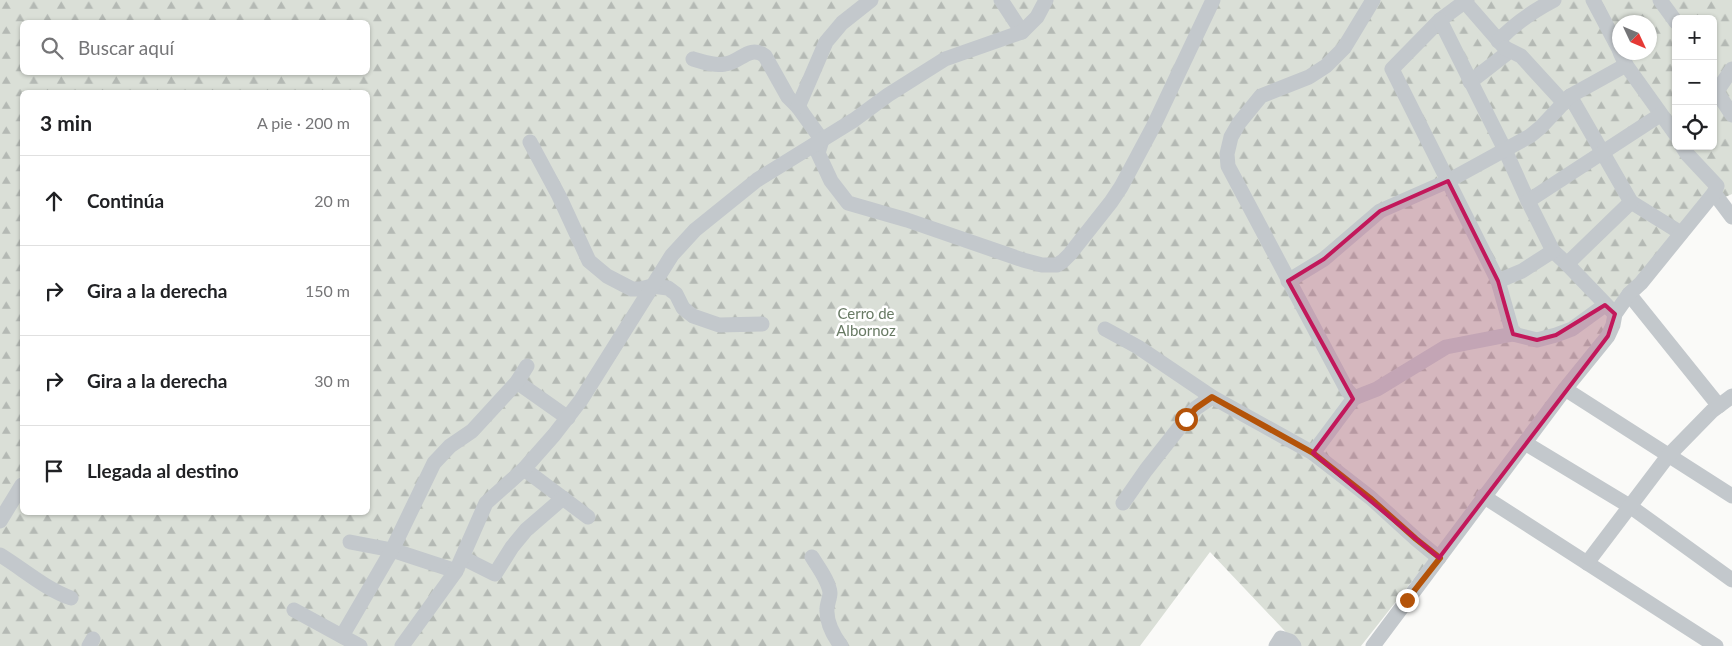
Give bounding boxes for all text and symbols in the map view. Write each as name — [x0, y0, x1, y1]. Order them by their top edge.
north arrow — [1612, 15, 1657, 60]
map controls — [1672, 15, 1717, 150]
button: + — [1672, 15, 1717, 60]
search box — [20, 20, 370, 75]
icon: search — [38, 34, 66, 62]
text: Buscar aquí — [78, 36, 174, 59]
button: − — [1672, 60, 1717, 105]
button: locate — [1672, 105, 1717, 150]
text: 3 min — [40, 110, 92, 135]
text: A pie · 200 m — [257, 113, 350, 132]
icon: ahead — [40, 187, 68, 215]
text: Continúa — [87, 189, 164, 212]
text: 20 m — [314, 191, 350, 210]
icon: right — [40, 277, 68, 305]
text: Gira a la derecha — [87, 279, 227, 302]
text: 150 m — [305, 281, 350, 300]
park label: Cerro de Albornoz — [836, 304, 896, 339]
icon: right — [40, 367, 68, 395]
text: Gira a la derecha — [87, 369, 227, 392]
text: 30 m — [314, 371, 350, 390]
route start — [1175, 408, 1198, 431]
icon: arrive — [40, 457, 68, 485]
text: Llegada al destino — [87, 459, 239, 482]
route end — [1396, 589, 1419, 612]

